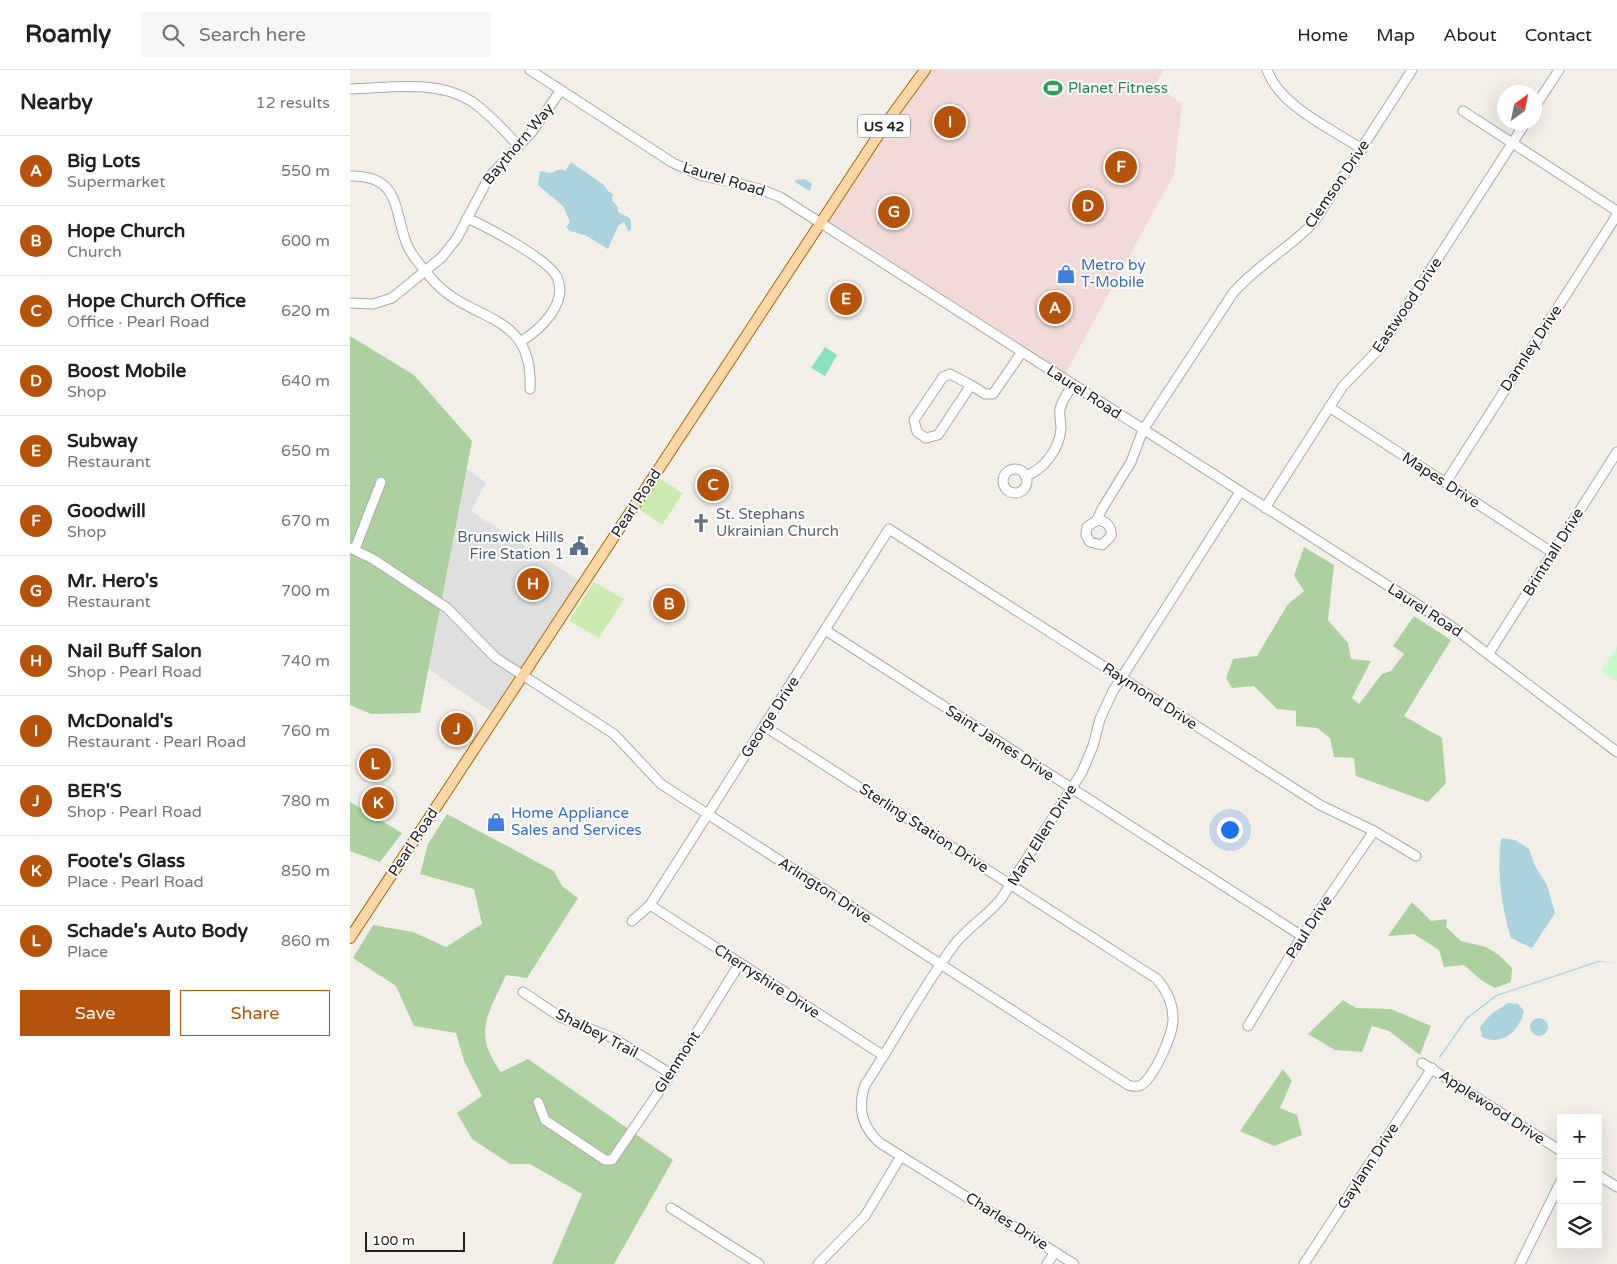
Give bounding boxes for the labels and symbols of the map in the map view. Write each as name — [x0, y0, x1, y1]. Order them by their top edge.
sports icon: Planet Fitness — [1042, 77, 1064, 99]
place label: Planet Fitness — [1068, 79, 1168, 97]
north arrow — [1497, 85, 1542, 130]
street label: Baythorn Way — [479, 100, 557, 188]
pin: I — [934, 103, 966, 141]
road number: US 42 — [858, 114, 910, 138]
street label: Clemson Drive — [1301, 136, 1373, 232]
pin: F — [1105, 148, 1137, 186]
street label: Laurel Road — [680, 158, 768, 200]
pin: D — [1072, 187, 1104, 225]
pin: G — [878, 193, 910, 231]
street label: Eastwood Drive — [1368, 254, 1446, 356]
place label: Metro by T-Mobile — [1081, 256, 1145, 291]
shop icon: Metro by T-Mobile — [1055, 263, 1077, 285]
pin: E — [830, 280, 862, 318]
pin: A — [1039, 289, 1071, 327]
street label: Dannley Drive — [1497, 302, 1565, 394]
street label: Laurel Road — [1043, 361, 1125, 423]
street label: Mapes Drive — [1399, 448, 1483, 512]
street label: Pearl Road — [607, 465, 665, 541]
pin: C — [697, 466, 729, 504]
place label: St. Stephans Ukrainian Church — [716, 505, 839, 540]
street label: Brintnall Drive — [1519, 505, 1587, 599]
church icon: St. Stephans Ukrainian Church — [690, 512, 712, 534]
place label: Brunswick Hills Fire Station 1 — [457, 528, 564, 563]
public building icon: Brunswick Hills Fire Station 1 — [568, 535, 590, 557]
pin: H — [517, 565, 549, 603]
street label: Laurel Road — [1384, 579, 1466, 641]
pin: B — [653, 585, 685, 623]
street label: Raymond Drive — [1099, 659, 1201, 733]
street label: George Drive — [737, 673, 803, 761]
street label: Saint James Drive — [942, 701, 1058, 785]
pin: J — [441, 710, 473, 748]
pin: L — [359, 745, 391, 783]
street label: Sterling Station Drive — [856, 780, 992, 876]
street label: Mary Ellen Drive — [1004, 781, 1080, 889]
pin: K — [362, 784, 394, 822]
street label: Pearl Road — [384, 804, 442, 880]
place label: Home Appliance Sales and Services — [511, 804, 642, 839]
shop icon: Home Appliance Sales and Services — [485, 811, 507, 833]
your location — [1217, 817, 1243, 843]
street label: Arlington Drive — [775, 853, 875, 927]
street label: Paul Drive — [1282, 892, 1336, 962]
street label: Cherryshire Drive — [711, 940, 823, 1022]
street label: Shalbey Trail — [553, 1005, 641, 1061]
street label: Glenmont — [650, 1027, 704, 1096]
street label: Applewood Drive — [1436, 1066, 1548, 1148]
street label: Gaylann Drive — [1333, 1120, 1403, 1212]
street label: Charles Drive — [962, 1188, 1052, 1254]
scale bar — [365, 1229, 465, 1252]

